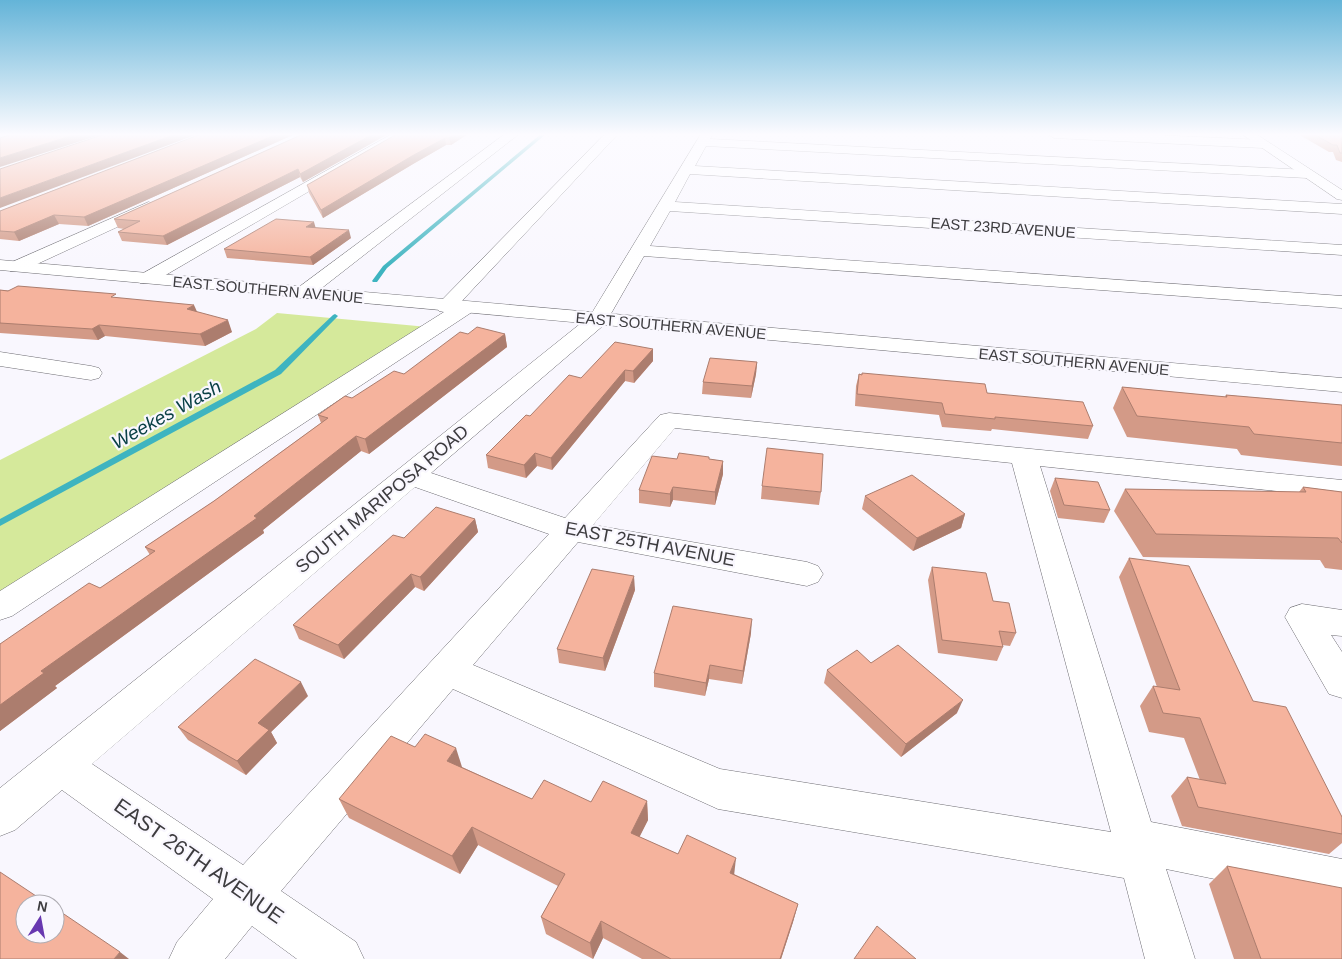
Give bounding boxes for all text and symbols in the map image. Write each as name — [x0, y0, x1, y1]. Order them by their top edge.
street label: EAST 23RD AVENUE — [930, 214, 1076, 241]
street label: EAST SOUTHERN AVENUE — [172, 273, 364, 306]
street label: EAST SOUTHERN AVENUE — [575, 309, 767, 342]
street label: EAST SOUTHERN AVENUE — [978, 345, 1170, 378]
water label: Weekes Wash — [108, 376, 225, 453]
street label: SOUTH MARIPOSA ROAD — [292, 421, 472, 577]
street label: EAST 25TH AVENUE — [563, 518, 737, 570]
street label: EAST 26TH AVENUE — [110, 793, 288, 928]
north arrow — [15, 894, 65, 944]
text: N — [36, 897, 49, 915]

